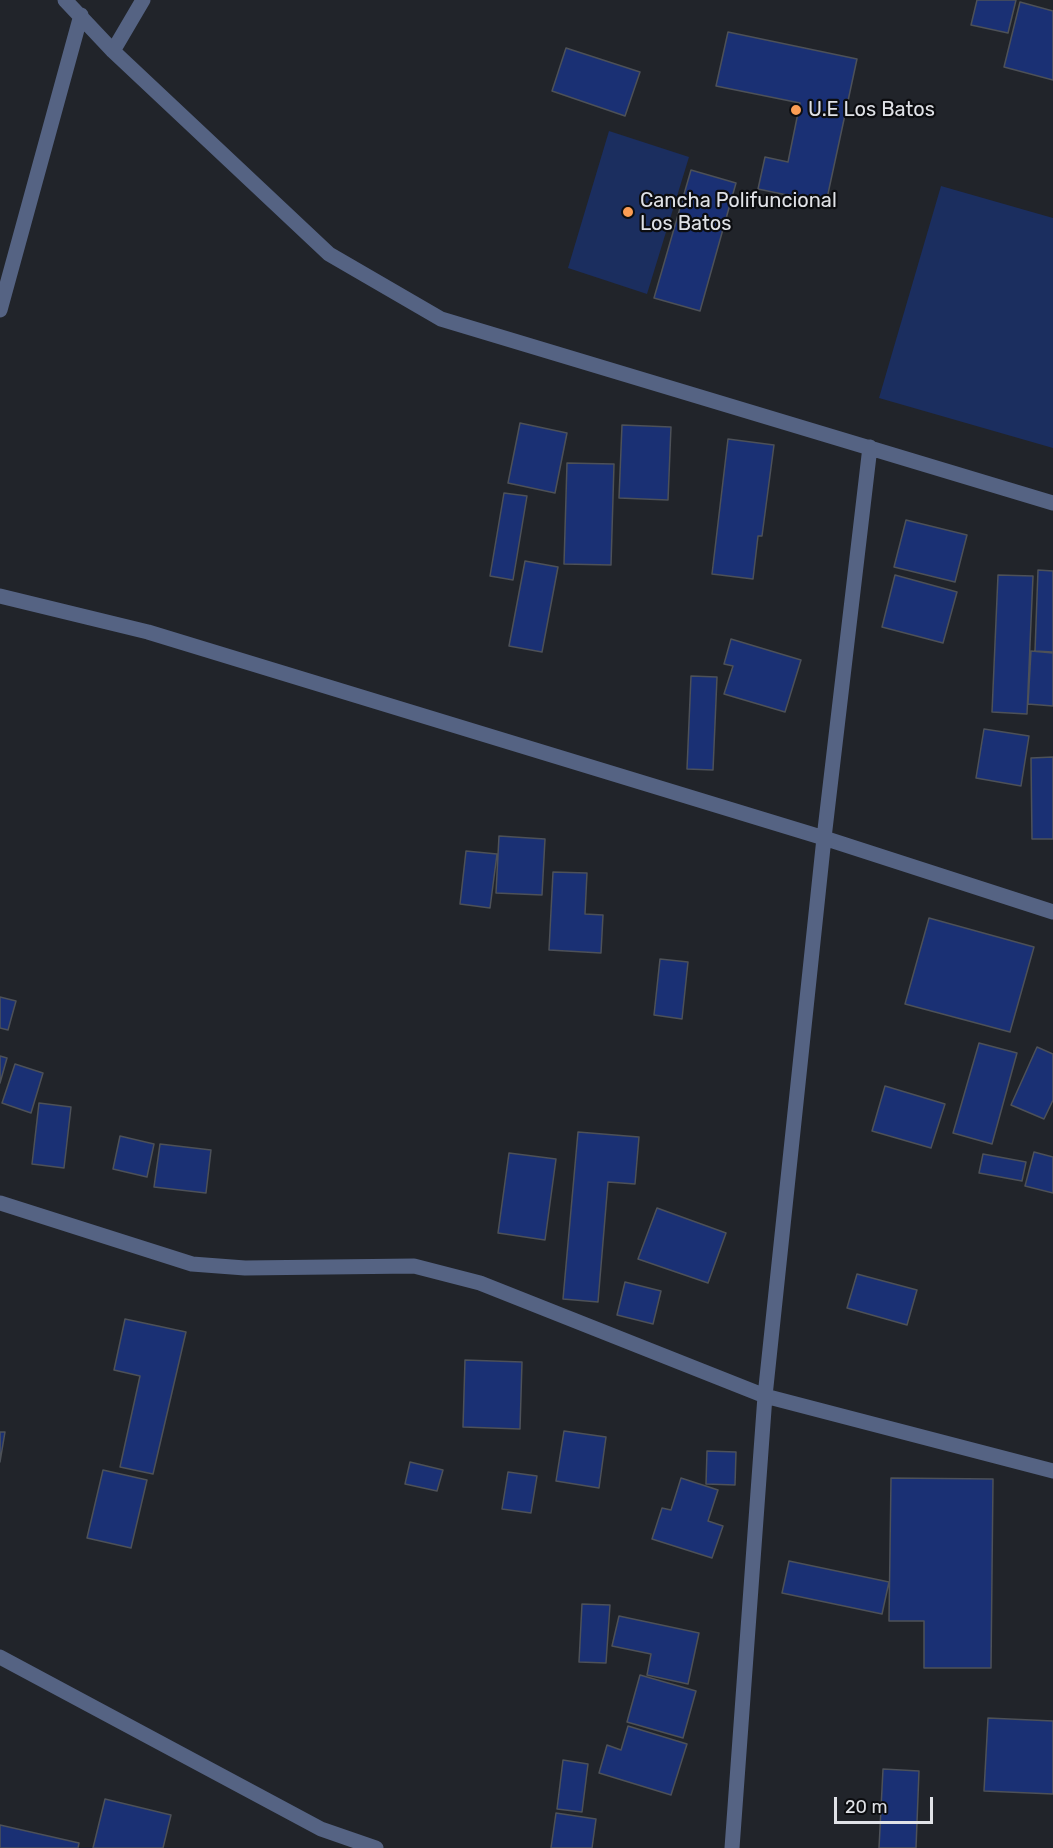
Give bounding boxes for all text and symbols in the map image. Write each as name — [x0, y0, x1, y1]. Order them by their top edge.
place label: U.E Los Batos — [808, 98, 935, 122]
marker: U.E Los Batos — [789, 103, 803, 117]
place label: Cancha Polifuncional Los Batos — [640, 189, 837, 236]
marker: Cancha Polifuncional Los Batos — [621, 205, 635, 219]
scale bar — [837, 1785, 936, 1823]
text: 20 m — [845, 1796, 887, 1818]

